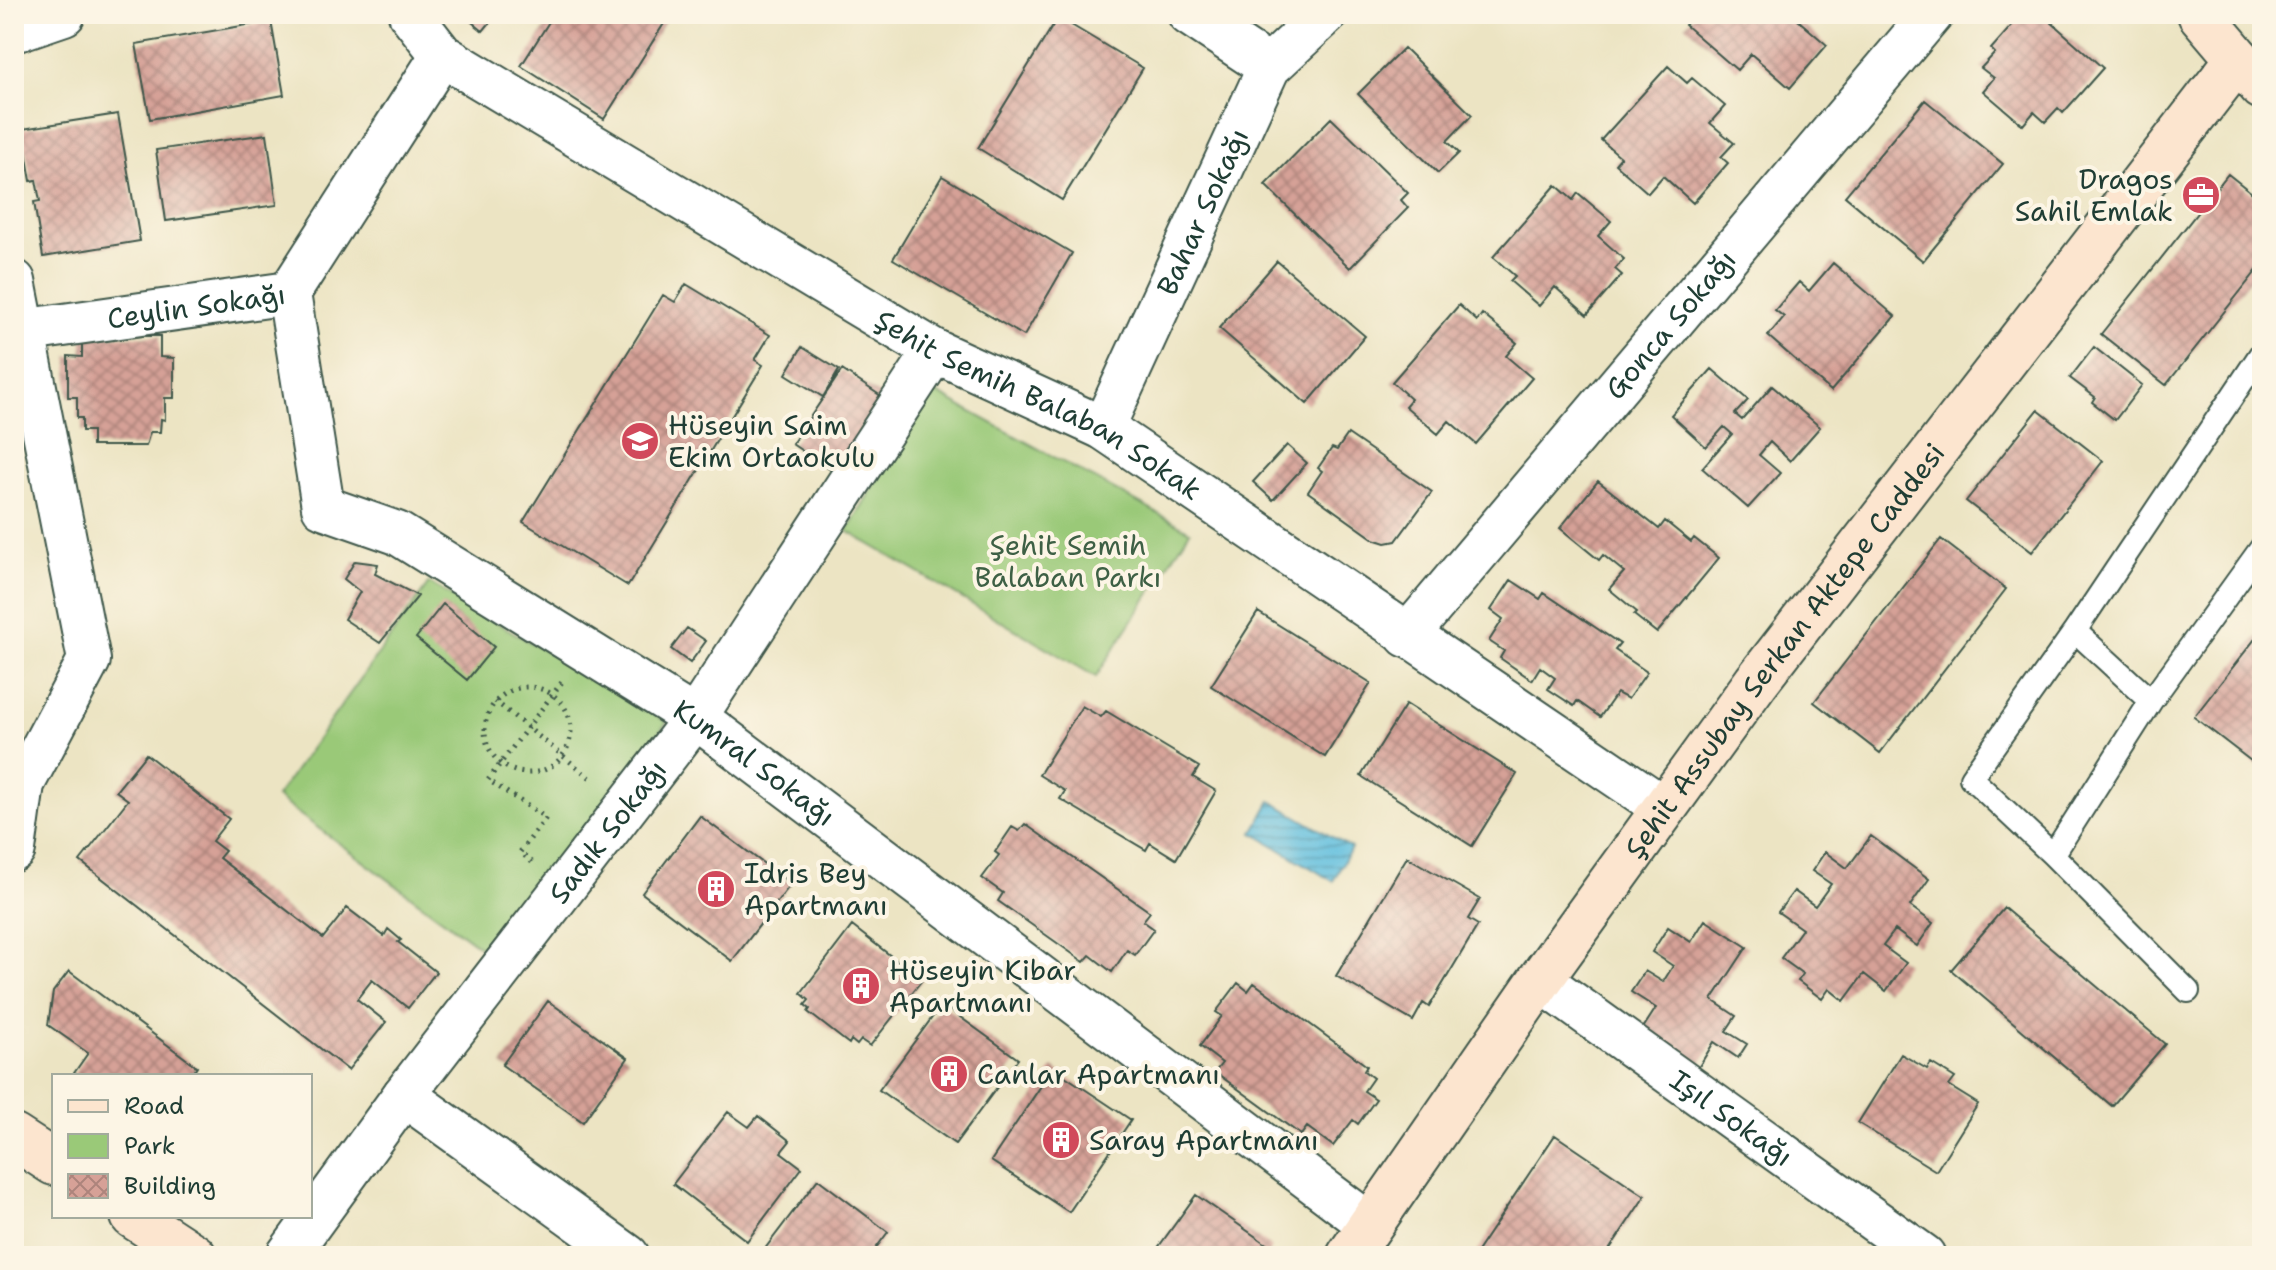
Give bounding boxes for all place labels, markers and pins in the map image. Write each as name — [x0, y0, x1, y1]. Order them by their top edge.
place label: Dragos Sahil Emlak — [2015, 160, 2173, 230]
office icon: Dragos Sahil Emlak — [2180, 174, 2222, 216]
place label: Hüseyin Saim Ekim Ortaokulu — [668, 406, 875, 476]
school or university icon: Hüseyin Saim Ekim Ortaokulu — [619, 420, 661, 462]
place label: Idris Bey Apartmanı — [744, 854, 888, 924]
building icon: Idris Bey Apartmanı — [695, 868, 737, 910]
place label: Hüseyin Kibar Apartmanı — [889, 951, 1076, 1021]
building icon: Hüseyin Kibar Apartmanı — [840, 965, 882, 1007]
building icon: Canlar Apartmanı — [928, 1053, 970, 1095]
place label: Canlar Apartmanı — [977, 1055, 1220, 1093]
building icon: Saray Apartmanı — [1040, 1119, 1082, 1161]
place label: Saray Apartmanı — [1089, 1121, 1319, 1159]

